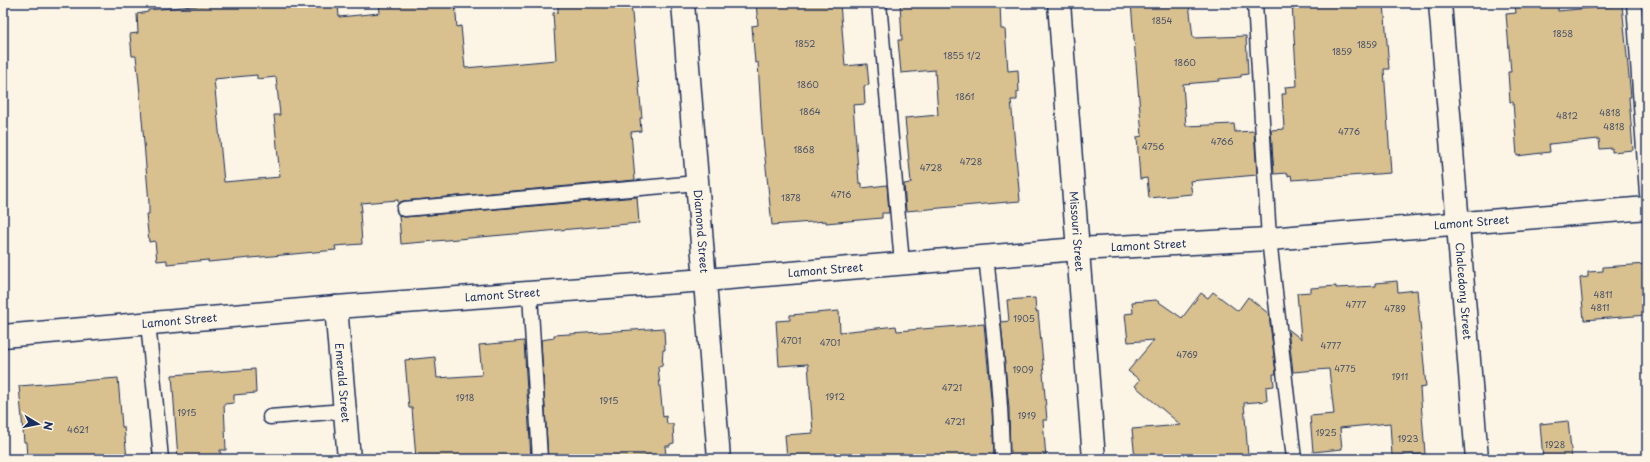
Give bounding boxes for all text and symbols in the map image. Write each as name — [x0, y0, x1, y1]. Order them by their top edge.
house number: 1854 — [1152, 13, 1172, 27]
house number: 1858 — [1553, 26, 1573, 40]
house number: 1852 — [795, 36, 815, 50]
house number: 1859 — [1357, 37, 1377, 51]
house number: 1859 — [1332, 44, 1352, 58]
house number: 1855 1/2 — [943, 48, 981, 62]
house number: 1860 — [1174, 55, 1196, 69]
house number: 1860 — [797, 77, 819, 91]
house number: 1861 — [955, 89, 975, 103]
house number: 1864 — [799, 104, 821, 118]
house number: 4818 — [1599, 105, 1621, 119]
house number: 4812 — [1556, 108, 1578, 122]
house number: 4818 — [1603, 119, 1625, 133]
house number: 4776 — [1338, 124, 1360, 138]
house number: 4766 — [1211, 134, 1233, 148]
house number: 4756 — [1142, 139, 1164, 153]
house number: 1868 — [793, 142, 815, 156]
house number: 4728 — [960, 154, 982, 168]
house number: 4728 — [920, 160, 942, 174]
house number: 4716 — [831, 187, 851, 201]
street label: Diamond Street — [690, 189, 713, 274]
house number: 1878 — [781, 190, 801, 204]
street label: Missouri Street — [1065, 190, 1089, 273]
street label: Lamont Street — [1433, 210, 1510, 233]
street label: Lamont Street — [1110, 234, 1186, 255]
street label: Chalcedony Street — [1451, 242, 1476, 341]
street label: Lamont Street — [787, 258, 864, 281]
street label: Lamont Street — [464, 283, 540, 306]
house number: 4811 — [1594, 287, 1612, 301]
house number: 4777 — [1346, 297, 1366, 311]
house number: 4811 — [1591, 300, 1609, 314]
house number: 4789 — [1384, 301, 1406, 315]
street label: Lamont Street — [141, 308, 218, 332]
house number: 1905 — [1013, 311, 1035, 325]
house number: 4701 — [781, 333, 801, 347]
house number: 4701 — [820, 335, 840, 349]
house number: 4777 — [1321, 338, 1341, 352]
street label: Emerald Street — [331, 342, 355, 424]
house number: 4769 — [1176, 347, 1198, 361]
house number: 4775 — [1334, 361, 1356, 375]
house number: 1909 — [1012, 362, 1034, 376]
house number: 1911 — [1392, 369, 1408, 383]
house number: 4721 — [942, 380, 962, 394]
house number: 1912 — [825, 389, 845, 403]
house number: 1918 — [456, 390, 474, 404]
house number: 1915 — [600, 393, 618, 407]
north arrow — [18, 404, 58, 444]
house number: 1915 — [178, 405, 196, 419]
house number: 1919 — [1018, 408, 1037, 422]
house number: 4721 — [945, 414, 965, 428]
text: N — [39, 420, 57, 432]
house number: 4621 — [67, 422, 89, 436]
house number: 1925 — [1315, 425, 1337, 439]
house number: 1923 — [1398, 431, 1418, 445]
house number: 1928 — [1545, 437, 1565, 451]

